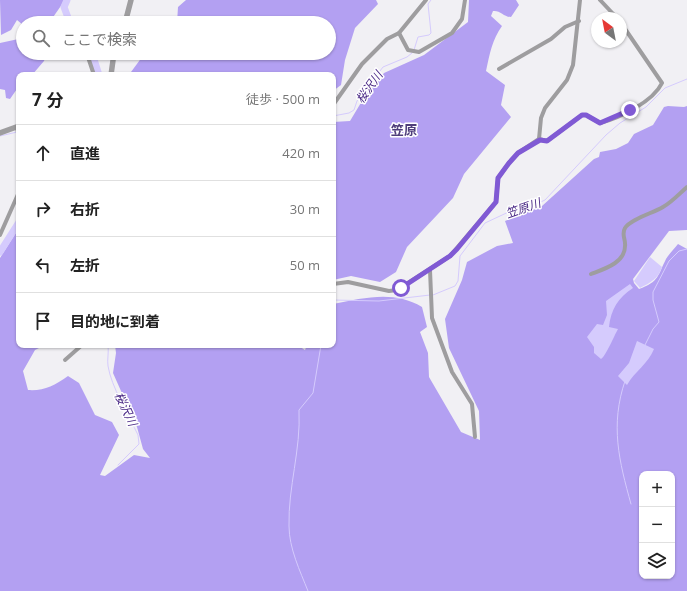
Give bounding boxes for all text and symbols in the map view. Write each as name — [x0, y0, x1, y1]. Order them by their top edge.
north arrow — [591, 12, 627, 48]
search box — [16, 16, 336, 60]
icon: search — [30, 27, 52, 49]
text: ここで検索 — [62, 29, 137, 49]
water label: 桜沢川 — [352, 66, 387, 107]
text: 7 分 — [32, 88, 63, 111]
text: 徒歩 · 500 m — [246, 90, 320, 108]
route end — [621, 101, 639, 119]
district label: 笠原 — [391, 121, 417, 139]
icon: ahead — [32, 142, 54, 164]
text: 直進 — [70, 143, 100, 163]
text: 420 m — [282, 144, 320, 162]
water label: 笠原川 — [503, 193, 545, 222]
icon: right — [32, 198, 54, 220]
text: 右折 — [70, 199, 100, 219]
text: 30 m — [290, 200, 320, 218]
icon: left — [32, 254, 54, 276]
text: 左折 — [70, 255, 100, 275]
text: 50 m — [290, 256, 320, 274]
route start — [392, 279, 410, 297]
icon: arrive — [32, 310, 54, 332]
text: 目的地に到着 — [70, 311, 160, 331]
water label: 桜沢川 — [111, 389, 142, 431]
map controls — [639, 471, 675, 579]
button: + — [639, 471, 675, 507]
button: − — [639, 507, 675, 543]
button: layers — [639, 543, 675, 579]

